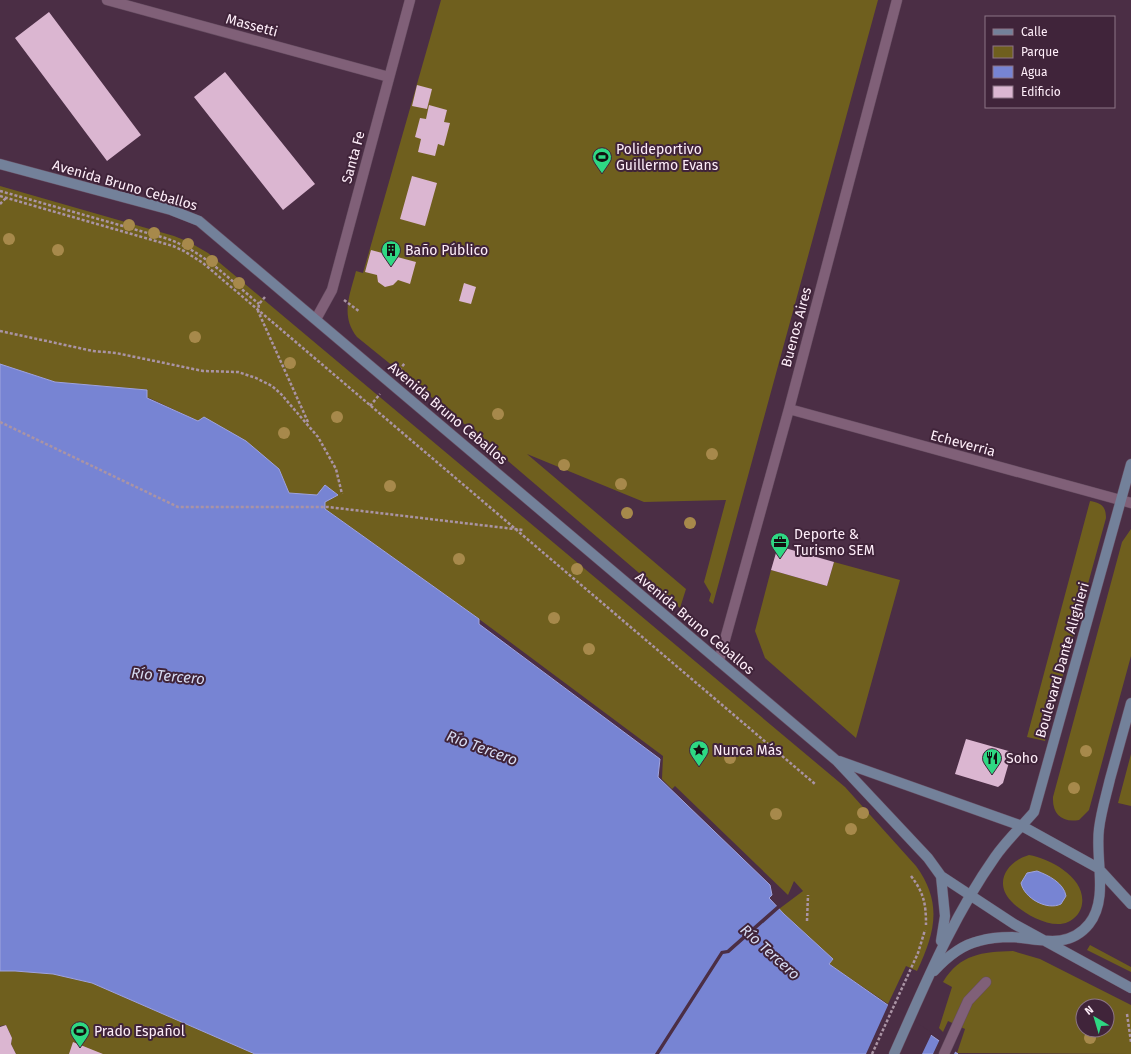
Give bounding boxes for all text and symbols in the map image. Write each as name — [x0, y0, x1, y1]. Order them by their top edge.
street label: Massetti — [224, 10, 280, 41]
legend — [985, 16, 1115, 108]
text: Calle — [1021, 25, 1048, 39]
text: Parque — [1021, 45, 1059, 59]
text: Agua — [1021, 65, 1048, 79]
text: Edificio — [1021, 85, 1061, 99]
street label: Santa Fe — [338, 129, 369, 185]
place label: Polideportivo Guillermo Evans — [616, 141, 719, 174]
sports icon: Polideportivo Guillermo Evans — [591, 146, 613, 174]
street label: Avenida Bruno Ceballos — [50, 157, 200, 214]
building icon: Baño Público — [380, 239, 402, 267]
place label: Baño Público — [405, 242, 488, 259]
street label: Buenos Aires — [778, 285, 815, 369]
street label: Avenida Bruno Ceballos — [385, 359, 511, 468]
street label: Echeverria — [929, 427, 997, 460]
place label: Deporte & Turismo SEM — [794, 526, 875, 559]
office icon: Deporte & Turismo SEM — [769, 531, 791, 559]
street label: Avenida Bruno Ceballos — [632, 569, 758, 678]
street label: Boulevard Dante Alighieri — [1032, 580, 1093, 740]
water label: Río Tercero — [130, 664, 206, 688]
water label: Río Tercero — [444, 727, 520, 769]
place icon: Nunca Más — [688, 739, 710, 767]
place label: Nunca Más — [713, 742, 782, 759]
restaurant icon: Soho — [981, 747, 1003, 775]
place label: Soho — [1006, 750, 1038, 767]
water label: Río Tercero — [736, 921, 804, 983]
north arrow — [1075, 998, 1115, 1038]
text: N — [1082, 1003, 1096, 1018]
sports icon: Prado Español — [69, 1020, 91, 1048]
place label: Prado Español — [94, 1023, 185, 1040]

